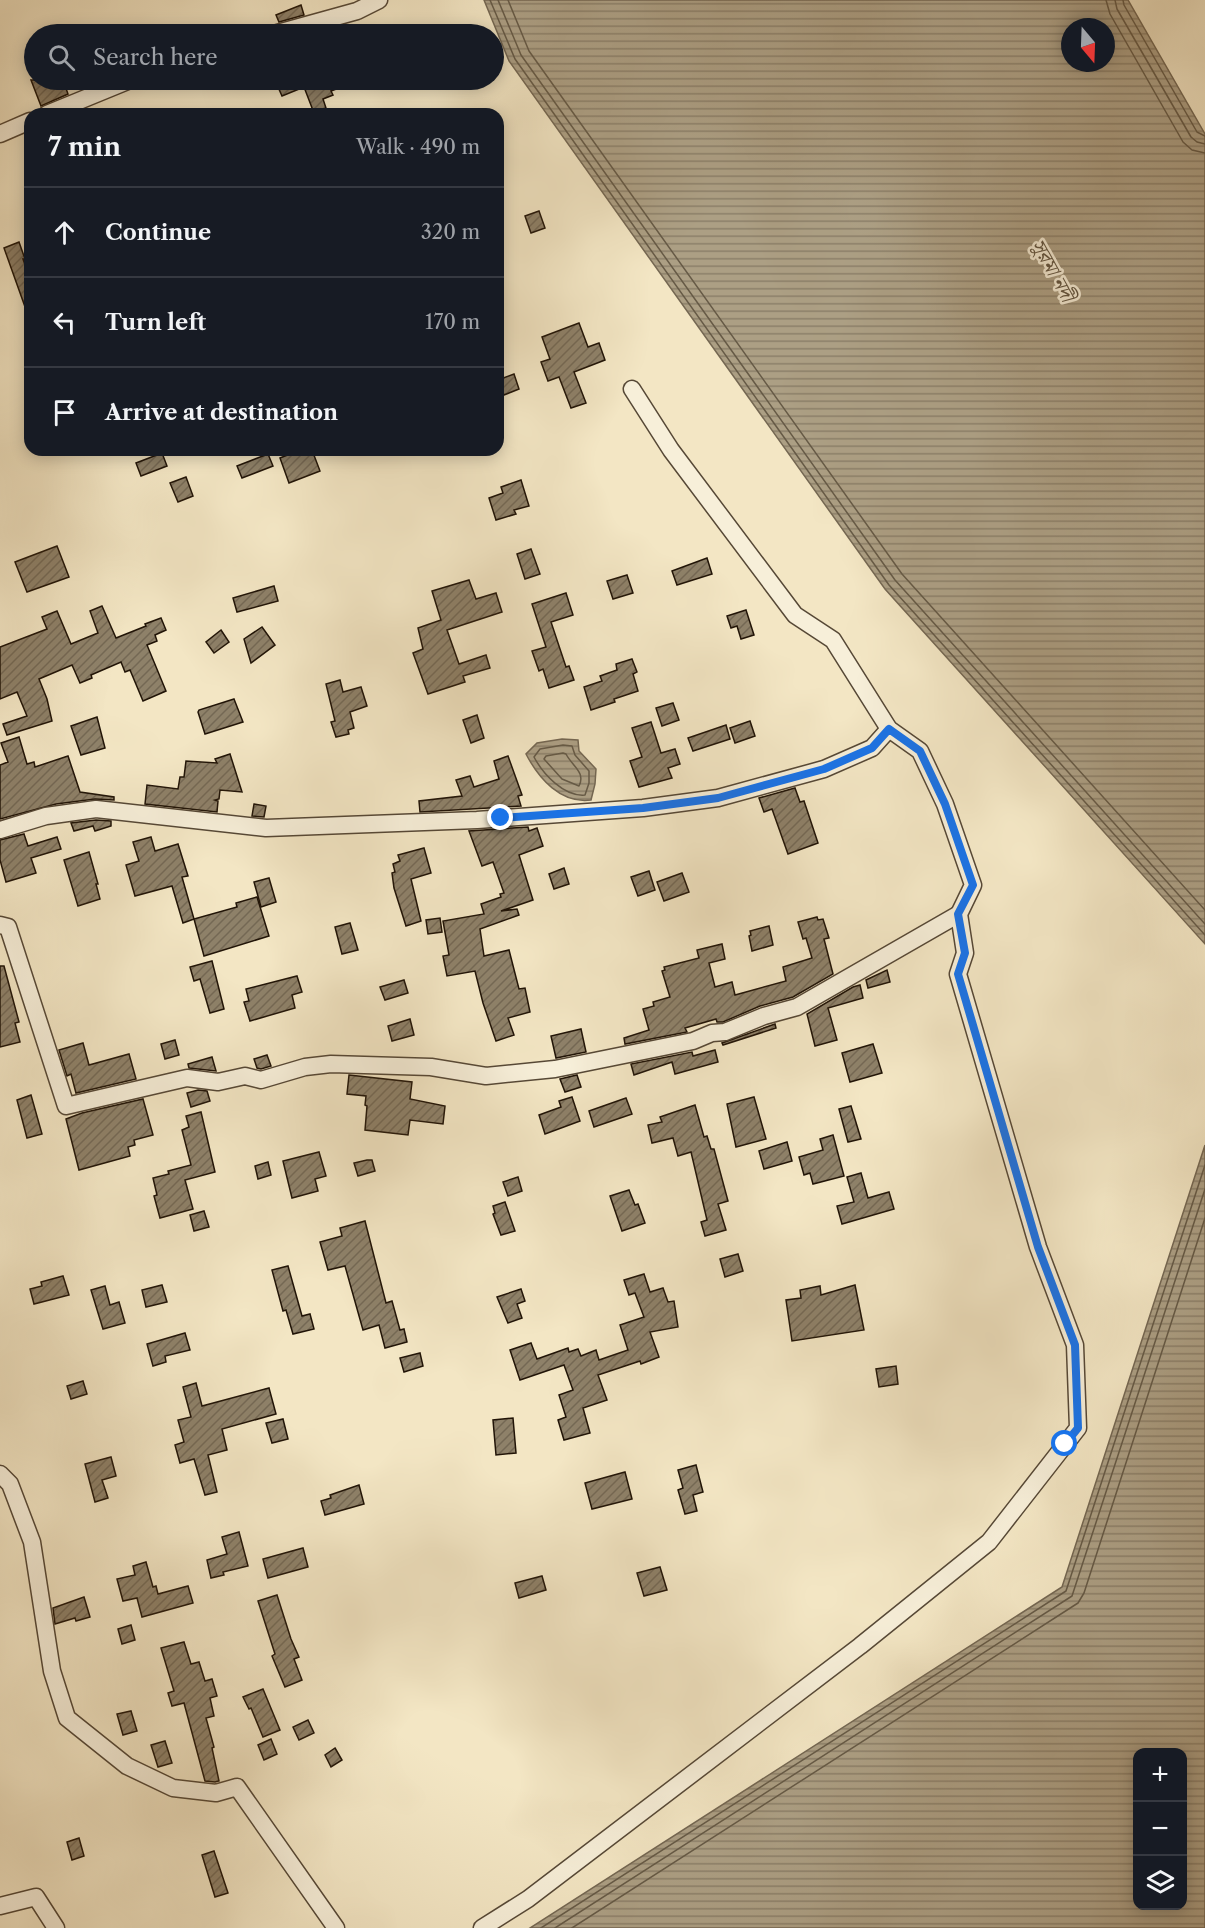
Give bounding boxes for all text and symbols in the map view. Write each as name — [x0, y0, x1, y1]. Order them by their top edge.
north arrow — [1061, 18, 1115, 72]
search box — [24, 24, 504, 90]
icon: search — [45, 41, 78, 74]
text: Search here — [93, 44, 218, 71]
text: 7 min — [48, 131, 121, 163]
text: Walk · 490 m — [356, 135, 480, 159]
icon: ahead — [48, 216, 81, 249]
text: Continue — [105, 219, 211, 246]
text: 320 m — [421, 220, 480, 244]
water label: সুরমা নদী — [1026, 235, 1081, 307]
icon: left — [48, 306, 81, 339]
text: Turn left — [105, 309, 206, 336]
text: 170 m — [425, 310, 480, 334]
icon: arrive — [48, 396, 81, 429]
text: Arrive at destination — [105, 399, 338, 426]
route end — [487, 804, 513, 830]
route start — [1051, 1430, 1077, 1456]
map controls — [1133, 1748, 1187, 1910]
button: + — [1133, 1748, 1187, 1802]
button: − — [1133, 1802, 1187, 1856]
button: layers — [1133, 1856, 1187, 1910]

